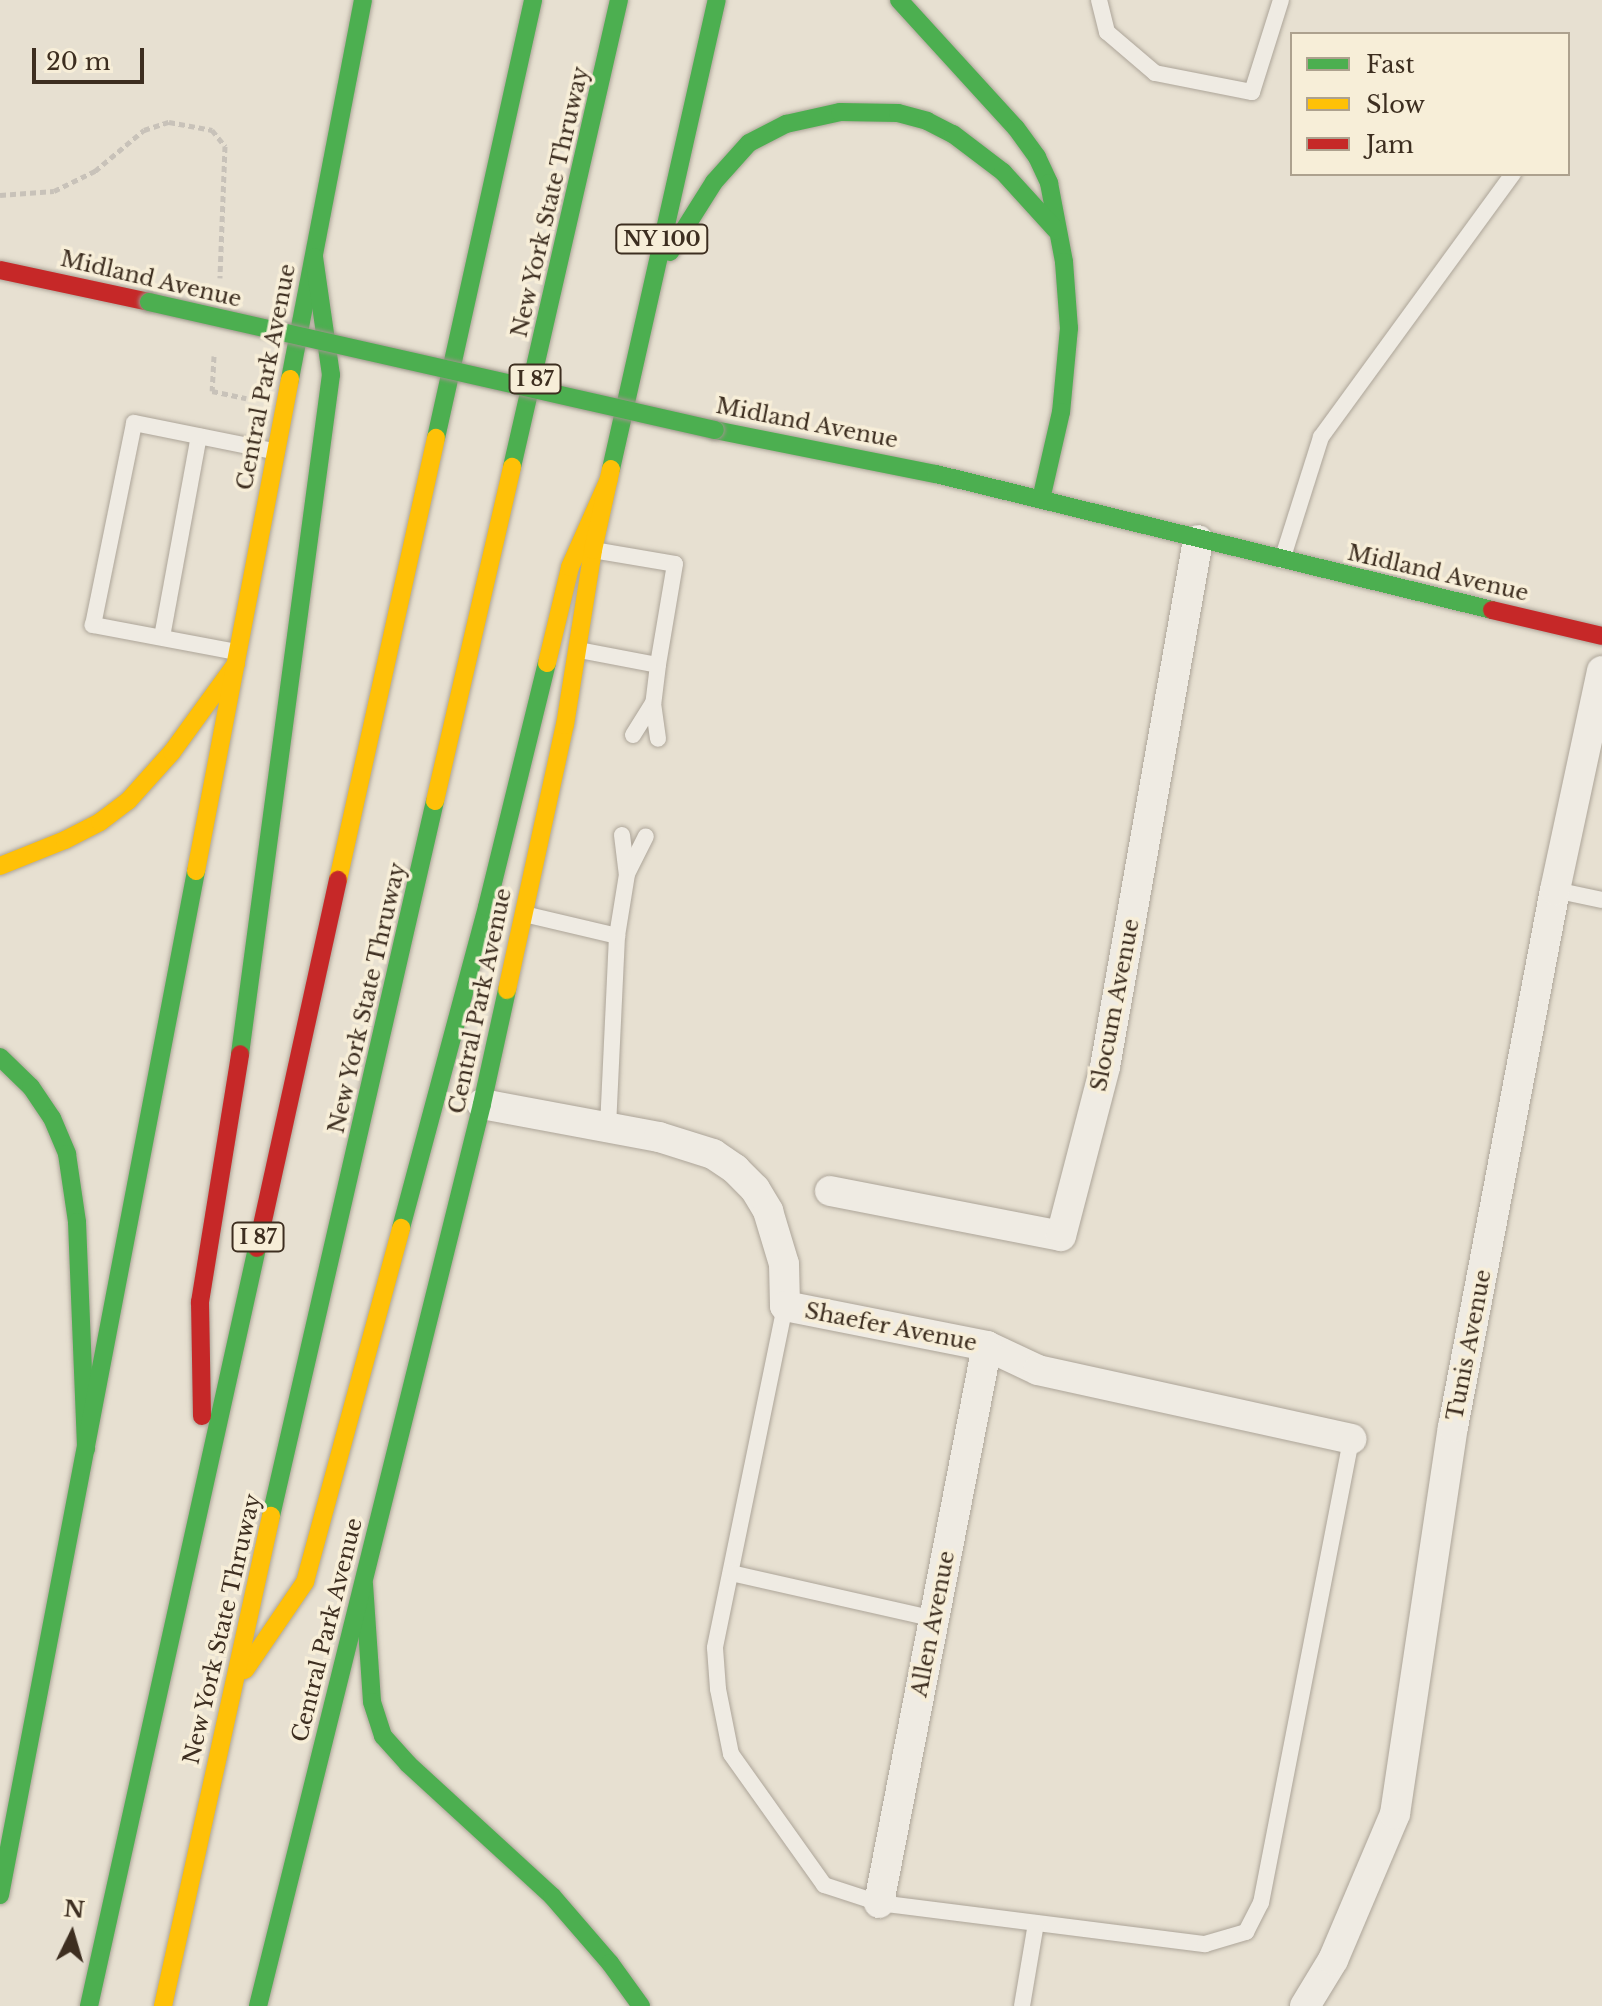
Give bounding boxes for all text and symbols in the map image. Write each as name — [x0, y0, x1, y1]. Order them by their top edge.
scale bar — [36, 32, 148, 82]
legend — [1290, 32, 1570, 176]
text: 20 m — [46, 47, 111, 76]
text: Fast — [1366, 50, 1414, 79]
street label: New York State Thruway — [506, 63, 594, 341]
text: Slow — [1366, 90, 1425, 119]
text: Jam — [1366, 130, 1414, 159]
road number: NY 100 — [614, 223, 710, 255]
street label: Midland Avenue — [58, 245, 244, 313]
street label: Central Park Avenue — [231, 261, 301, 493]
road number: I 87 — [507, 363, 563, 395]
street label: Midland Avenue — [713, 392, 901, 454]
street label: Midland Avenue — [1345, 539, 1531, 607]
street label: New York State Thruway — [323, 859, 411, 1137]
street label: Central Park Avenue — [443, 885, 517, 1117]
street label: Slocum Avenue — [1085, 916, 1145, 1094]
road number: I 87 — [230, 1221, 286, 1253]
street label: Tunis Avenue — [1441, 1267, 1497, 1423]
street label: Shaefer Avenue — [802, 1297, 980, 1357]
street label: New York State Thruway — [178, 1490, 266, 1768]
street label: Central Park Avenue — [286, 1515, 368, 1745]
street label: Allen Avenue — [906, 1548, 960, 1700]
north arrow — [32, 1894, 112, 1974]
text: N — [63, 1895, 86, 1924]

